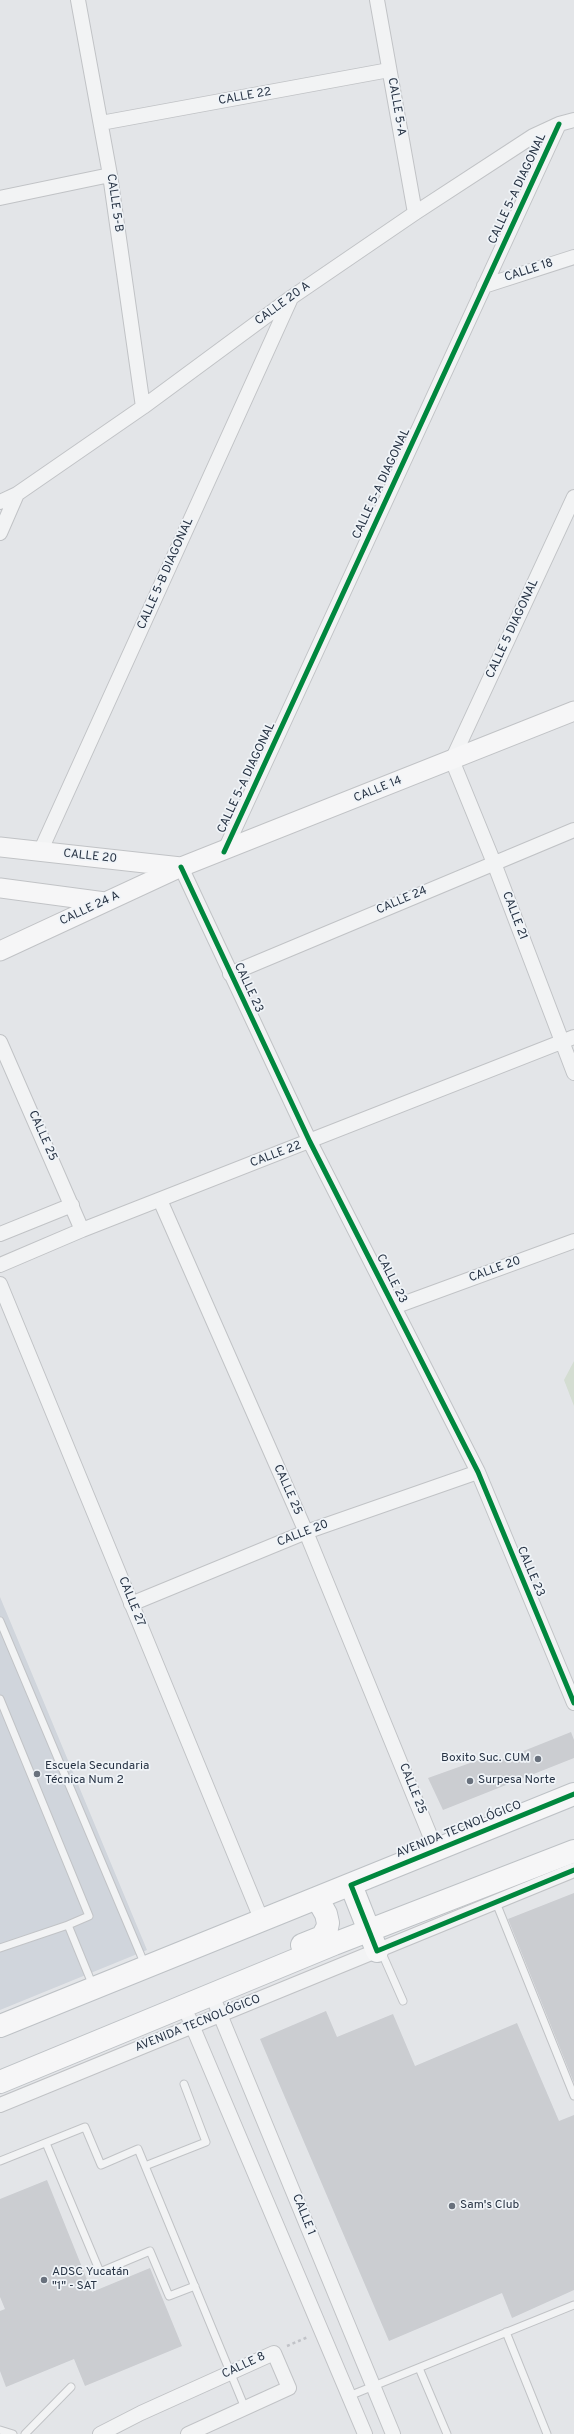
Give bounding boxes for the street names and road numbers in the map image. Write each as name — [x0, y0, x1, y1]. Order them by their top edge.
street label: CALLE 5-A — [384, 77, 408, 137]
street label: CALLE 22 — [217, 85, 273, 109]
street label: CALLE 5-A DIAGONAL — [486, 131, 550, 247]
street label: CALLE 5-B — [103, 173, 125, 233]
street label: CALLE 18 — [503, 256, 555, 286]
street label: CALLE 20 A — [253, 279, 313, 329]
street label: CALLE 5-A DIAGONAL — [350, 426, 414, 542]
street label: CALLE 5-B DIAGONAL — [135, 516, 197, 632]
street label: CALLE 5 DIAGONAL — [484, 577, 542, 681]
street label: CALLE 5-A DIAGONAL — [215, 720, 279, 836]
street label: CALLE 14 — [352, 774, 404, 806]
street label: CALLE 20 — [62, 847, 118, 867]
street label: CALLE 24 — [375, 884, 429, 918]
street label: CALLE 24 A — [58, 889, 122, 929]
street label: CALLE 21 — [498, 890, 530, 942]
street label: CALLE 23 — [230, 961, 266, 1015]
street label: CALLE 25 — [25, 1109, 59, 1163]
street label: CALLE 22 — [248, 1139, 304, 1171]
street label: CALLE 23 — [372, 1252, 410, 1306]
street label: CALLE 20 — [467, 1254, 523, 1286]
street label: CALLE 25 — [270, 1463, 304, 1517]
street label: CALLE 20 — [275, 1518, 331, 1550]
street label: CALLE 23 — [513, 1545, 547, 1599]
street label: CALLE 27 — [115, 1575, 147, 1629]
street label: CALLE 25 — [395, 1761, 429, 1817]
street label: AVENIDA TECNOLÓGICO — [394, 1798, 524, 1862]
street label: AVENIDA TECNOLÓGICO — [133, 1992, 263, 2056]
street label: CALLE 1 — [288, 2192, 318, 2238]
street label: CALLE 8 — [220, 2350, 268, 2382]

